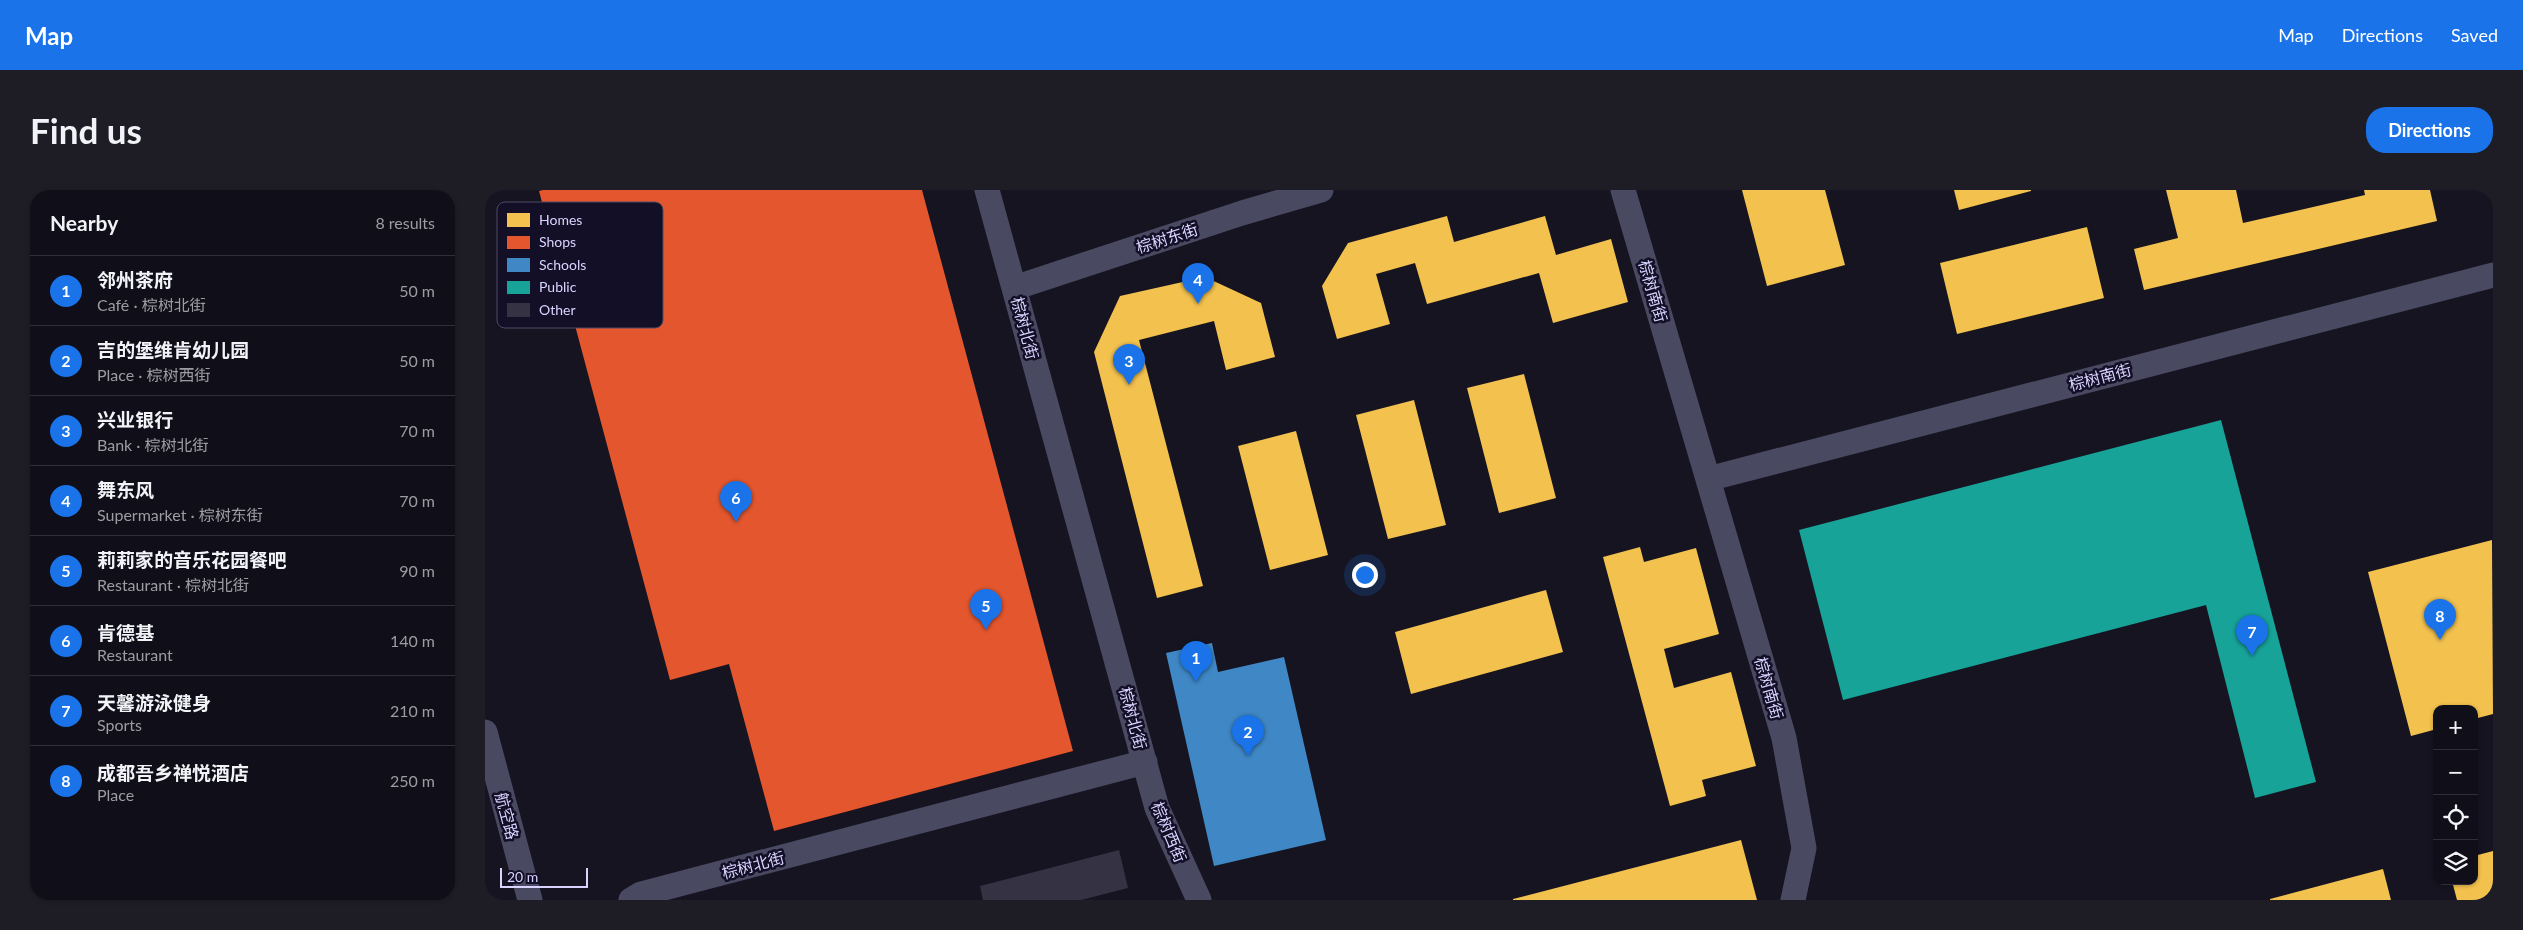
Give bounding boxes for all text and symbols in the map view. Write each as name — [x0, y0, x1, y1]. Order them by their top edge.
text: Map — [25, 21, 73, 50]
text: Map — [2278, 24, 2314, 46]
text: Directions — [2342, 24, 2423, 46]
text: Saved — [2451, 24, 2498, 46]
button: Directions — [2366, 107, 2493, 153]
text: Find us — [30, 109, 142, 151]
legend — [497, 202, 663, 328]
text: Nearby — [50, 210, 118, 235]
text: Homes — [539, 211, 582, 228]
text: 8 results — [375, 213, 435, 232]
street label: 棕树东街 — [1133, 219, 1200, 256]
text: Shops — [539, 233, 576, 250]
text: Schools — [539, 256, 586, 273]
street label: 棕树南街 — [1636, 257, 1671, 324]
pin: 4 — [1182, 263, 1214, 304]
text: 邻州茶府 — [97, 268, 173, 291]
text: Public — [539, 278, 577, 295]
text: 1 — [61, 281, 71, 300]
text: 50 m — [399, 281, 435, 300]
street label: 棕树北街 — [1008, 294, 1043, 361]
text: Café · 棕树北街 — [97, 295, 206, 314]
text: Other — [539, 301, 576, 318]
text: 吉的堡维肯幼儿园 — [97, 338, 249, 361]
pin: 3 — [1113, 344, 1145, 385]
text: 2 — [61, 351, 71, 370]
text: 50 m — [399, 351, 435, 370]
street label: 棕树南街 — [2066, 359, 2133, 394]
text: Place · 棕树西街 — [97, 365, 211, 384]
text: 兴业银行 — [97, 408, 173, 431]
text: 3 — [61, 421, 71, 440]
text: 70 m — [399, 421, 435, 440]
text: Bank · 棕树北街 — [97, 435, 209, 454]
text: 舞东风 — [97, 478, 154, 501]
pin: 6 — [720, 481, 752, 522]
text: 4 — [61, 491, 71, 510]
text: 70 m — [399, 491, 435, 510]
text: Supermarket · 棕树东街 — [97, 505, 263, 524]
text: 莉莉家的音乐花园餐吧 — [97, 548, 287, 571]
text: 5 — [61, 561, 71, 580]
text: 90 m — [399, 561, 435, 580]
your location — [1352, 562, 1378, 588]
text: Restaurant · 棕树北街 — [97, 575, 249, 594]
pin: 5 — [970, 589, 1002, 630]
pin: 8 — [2424, 599, 2456, 640]
pin: 7 — [2236, 615, 2268, 656]
text: 肯德基 — [97, 621, 154, 644]
text: 6 — [61, 631, 71, 650]
text: 140 m — [390, 631, 435, 650]
pin: 1 — [1180, 641, 1212, 682]
text: Restaurant — [97, 645, 173, 664]
street label: 棕树南街 — [1752, 654, 1787, 721]
street label: 棕树北街 — [1116, 684, 1151, 751]
text: 天馨游泳健身 — [97, 691, 211, 714]
text: 7 — [61, 701, 71, 720]
text: 210 m — [390, 701, 435, 720]
map controls — [2433, 705, 2478, 885]
button: + — [2433, 705, 2478, 750]
text: Sports — [97, 715, 142, 734]
pin: 2 — [1232, 715, 1264, 756]
button: − — [2433, 750, 2478, 795]
text: 成都吾乡禅悦酒店 — [97, 761, 249, 784]
text: 8 — [61, 771, 71, 790]
text: 250 m — [390, 771, 435, 790]
text: Place — [97, 785, 134, 804]
street label: 航空路 — [492, 790, 523, 842]
button: locate — [2433, 795, 2478, 840]
street label: 棕树西街 — [1148, 799, 1191, 865]
button: layers — [2433, 840, 2478, 885]
street label: 棕树北街 — [719, 847, 786, 882]
scale bar — [500, 865, 587, 888]
text: 20 m — [507, 868, 538, 885]

